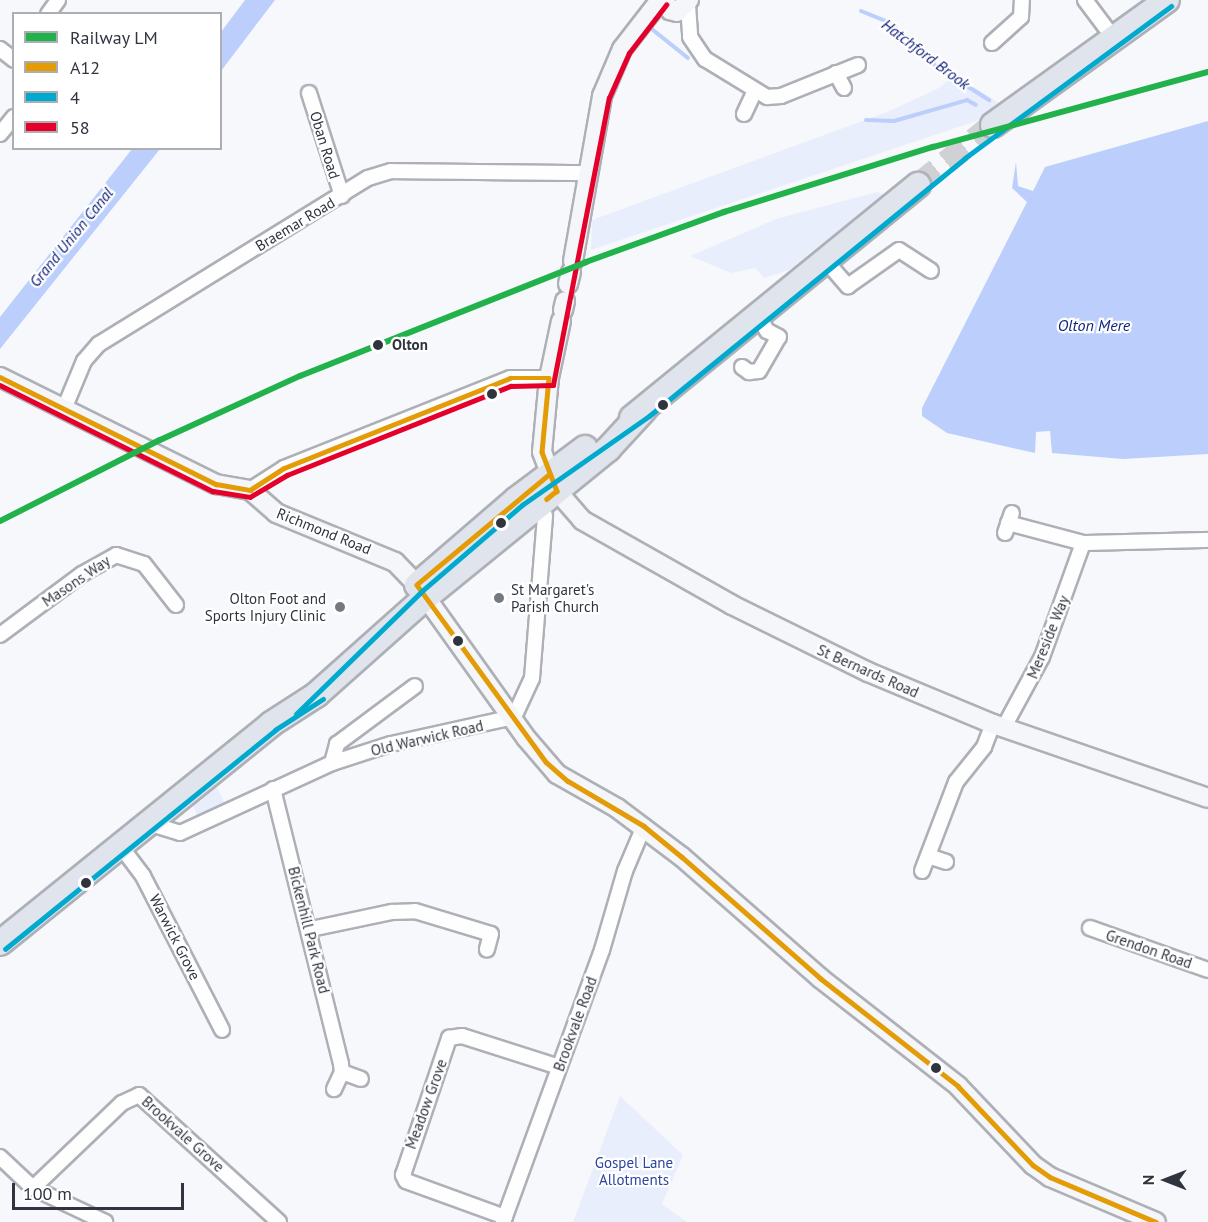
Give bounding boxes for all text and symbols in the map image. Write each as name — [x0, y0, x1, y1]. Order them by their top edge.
legend — [12, 12, 222, 150]
water label: Hatchford Brook — [878, 15, 974, 93]
text: Railway LM — [70, 26, 158, 49]
text: A12 — [70, 56, 100, 79]
text: 4 — [70, 86, 80, 109]
street label: Oban Road — [306, 109, 344, 181]
text: 58 — [70, 116, 90, 139]
water label: Grand Union Canal — [25, 183, 117, 291]
street label: Braemar Road — [252, 193, 338, 255]
water label: Olton Mere — [1058, 315, 1130, 335]
marker: Olton — [369, 336, 387, 354]
place label: Olton — [392, 336, 428, 354]
unlabelled marker — [486, 388, 498, 400]
unlabelled marker — [657, 399, 669, 411]
street label: Richmond Road — [274, 504, 374, 558]
unlabelled marker — [495, 517, 507, 529]
street label: Masons Way — [38, 552, 114, 610]
place label: St Margaret's Parish Church — [511, 580, 599, 615]
place label: Olton Foot and Sports Injury Clinic — [204, 589, 326, 624]
marker: St Margaret's Parish Church — [492, 591, 506, 605]
street label: Mereside Way — [1023, 593, 1073, 681]
marker: Olton Foot and Sports Injury Clinic — [331, 598, 349, 616]
unlabelled marker — [452, 635, 464, 647]
street label: St Bernards Road — [814, 641, 922, 701]
street label: Old Warwick Road — [369, 716, 485, 760]
street label: Bickenhill Park Road — [284, 864, 334, 996]
unlabelled marker — [80, 877, 92, 889]
street label: Warwick Grove — [146, 891, 204, 983]
street label: Grendon Road — [1103, 926, 1195, 972]
street label: Brookvale Road — [550, 974, 600, 1074]
street label: Meadow Grove — [401, 1056, 451, 1152]
unlabelled marker — [930, 1062, 942, 1074]
street label: Brookvale Grove — [138, 1092, 228, 1176]
north arrow — [1136, 1150, 1196, 1210]
park label: Gospel Lane Allotments — [595, 1153, 673, 1188]
scale bar — [15, 1171, 188, 1209]
text: N — [1138, 1175, 1158, 1185]
text: 100 m — [23, 1182, 72, 1205]

